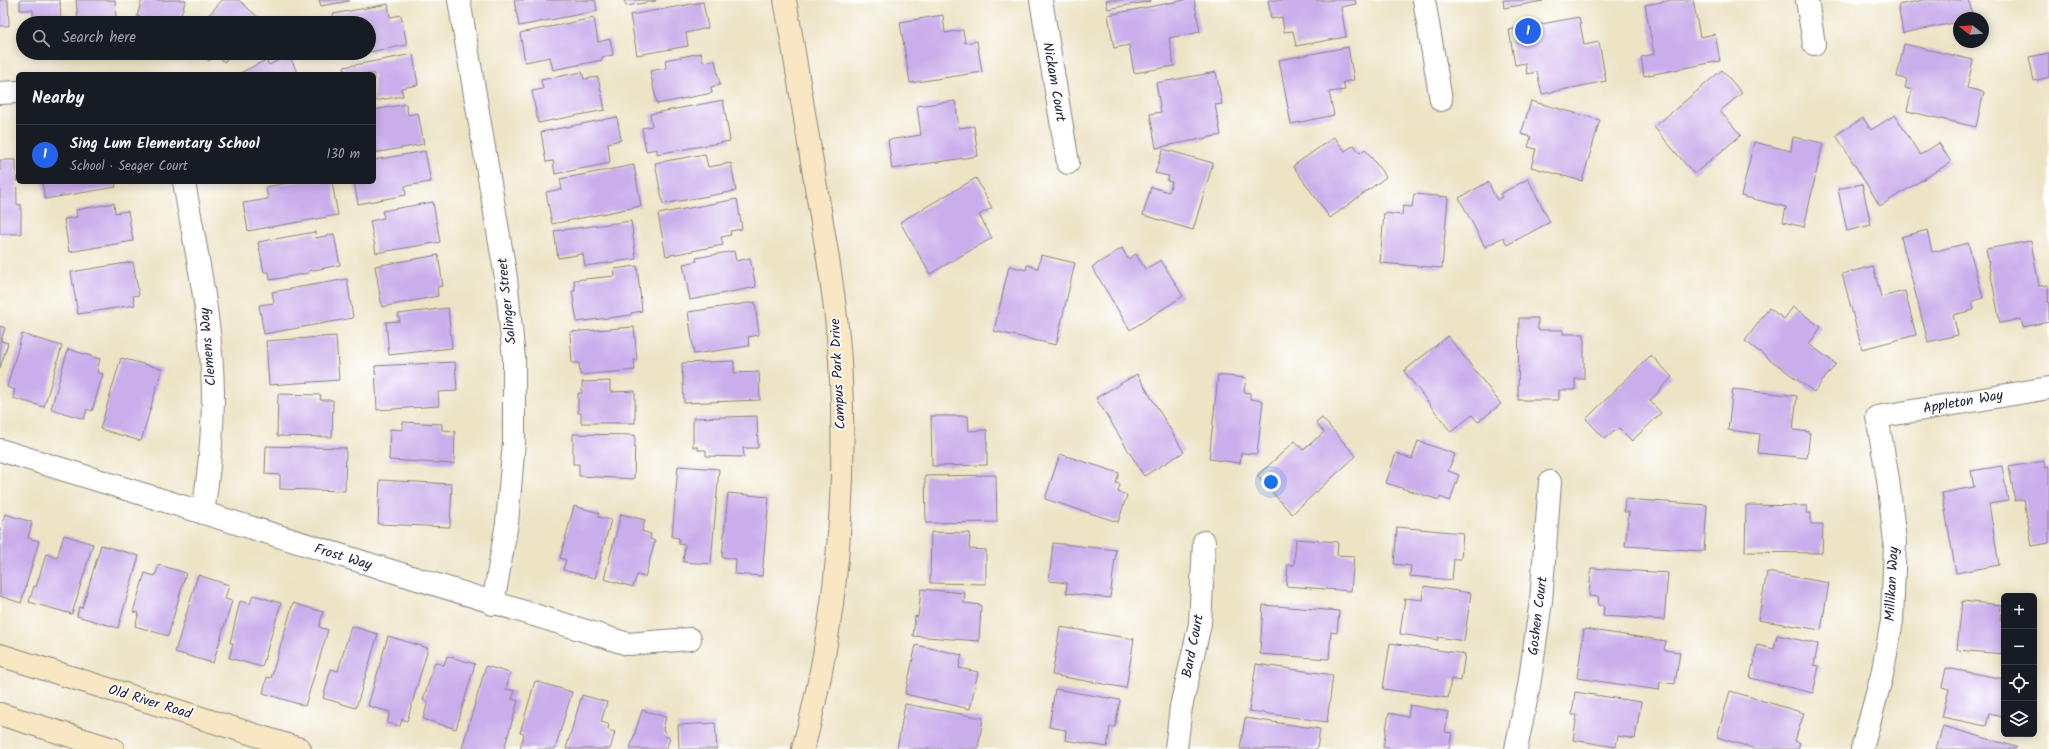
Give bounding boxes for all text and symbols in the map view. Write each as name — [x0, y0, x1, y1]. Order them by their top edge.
north arrow — [1953, 12, 1989, 48]
search box — [16, 16, 376, 60]
pin: 1 — [1515, 16, 1541, 46]
text: Search here — [62, 26, 136, 50]
icon: search — [30, 27, 52, 49]
street label: Nickam Court — [1036, 40, 1072, 124]
text: Nearby — [32, 85, 84, 112]
text: Sing Lum Elementary School — [70, 132, 260, 156]
text: 1 — [43, 144, 47, 165]
text: 130 m — [326, 144, 360, 165]
text: School · Seager Court — [70, 156, 188, 177]
street label: Salinger Street — [491, 256, 522, 345]
street label: Clemens Way — [194, 306, 222, 387]
street label: Campus Park Drive — [824, 317, 852, 430]
street label: Appleton Way — [1921, 384, 2005, 420]
your location — [1261, 472, 1281, 492]
street label: Frost Way — [311, 538, 375, 576]
street label: Millikan Way — [1879, 546, 1905, 622]
street label: Goshen Court — [1522, 575, 1554, 657]
map controls — [2001, 593, 2037, 737]
button: + — [2001, 593, 2037, 629]
street label: Bard Court — [1176, 612, 1210, 680]
button: − — [2001, 629, 2037, 665]
button: locate — [2001, 665, 2037, 701]
street label: Old River Road — [105, 679, 196, 725]
button: layers — [2001, 701, 2037, 737]

